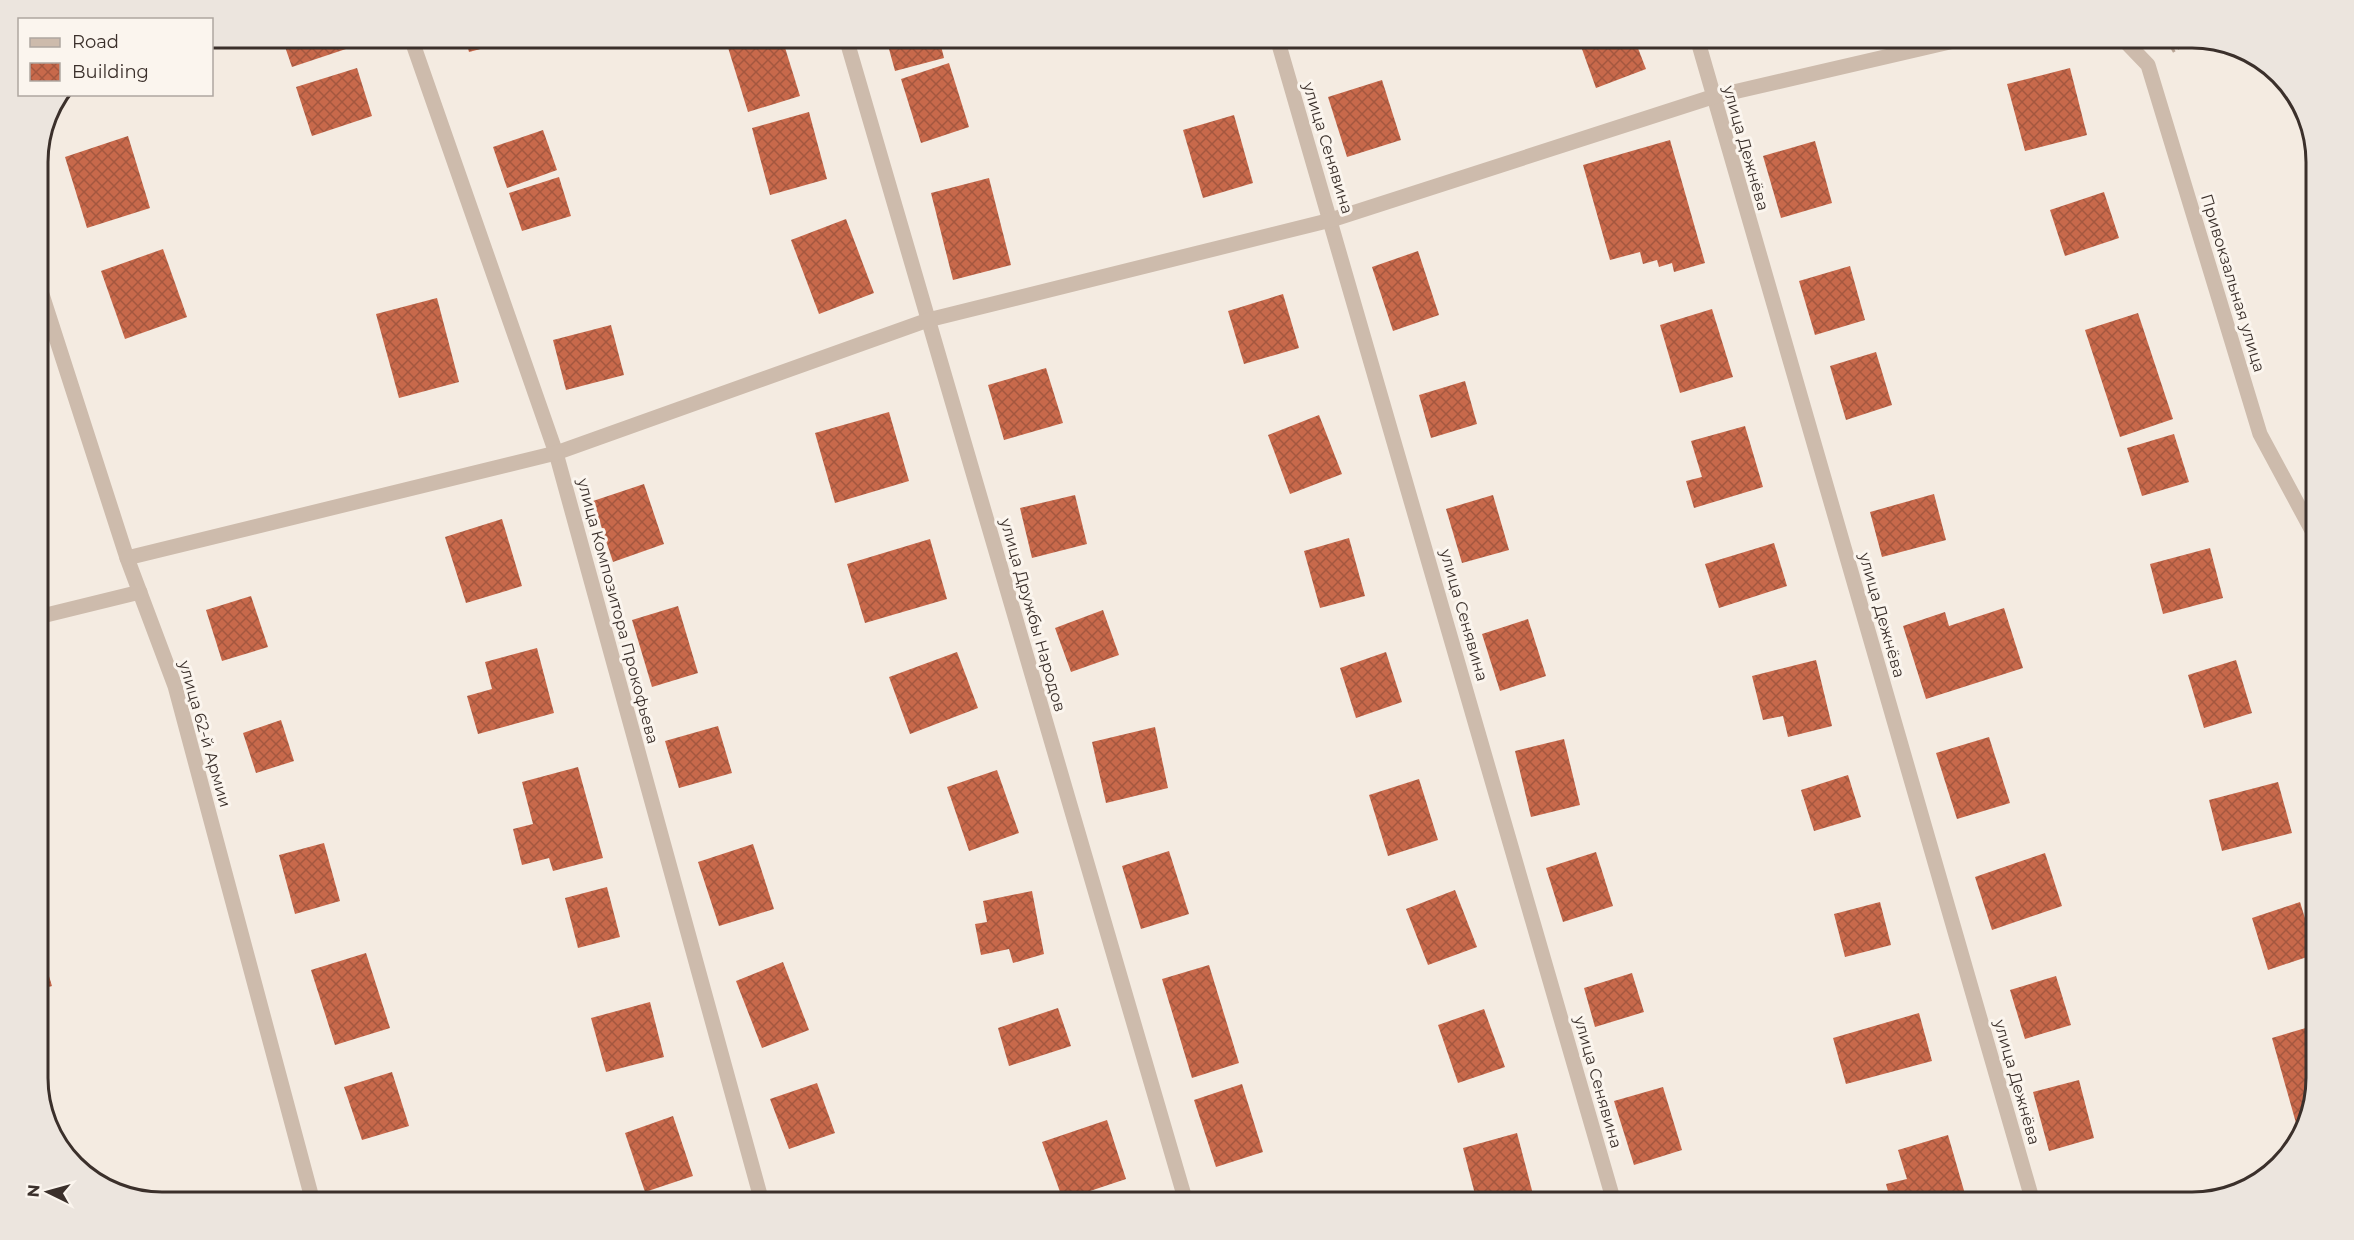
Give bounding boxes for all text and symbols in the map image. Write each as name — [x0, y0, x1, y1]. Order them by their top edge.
legend — [18, 18, 213, 96]
text: Road — [72, 31, 119, 53]
text: Building — [72, 61, 149, 83]
street label: улица Сенявина — [1299, 79, 1357, 216]
street label: улица Дежнёва — [1719, 82, 1773, 213]
street label: Привокзальная улица — [2197, 192, 2269, 374]
street label: улица Композитора Прокофьева — [573, 475, 663, 746]
street label: улица Дружбы Народов — [996, 515, 1070, 714]
street label: улица Сенявина — [1436, 546, 1492, 683]
street label: улица Дежнёва — [1855, 549, 1909, 680]
street label: улица 62-й Армии — [175, 658, 235, 810]
street label: улица Сенявина — [1570, 1013, 1626, 1150]
street label: улица Дежнёва — [1990, 1016, 2044, 1147]
north arrow — [18, 1162, 78, 1222]
text: N — [24, 1183, 44, 1198]

